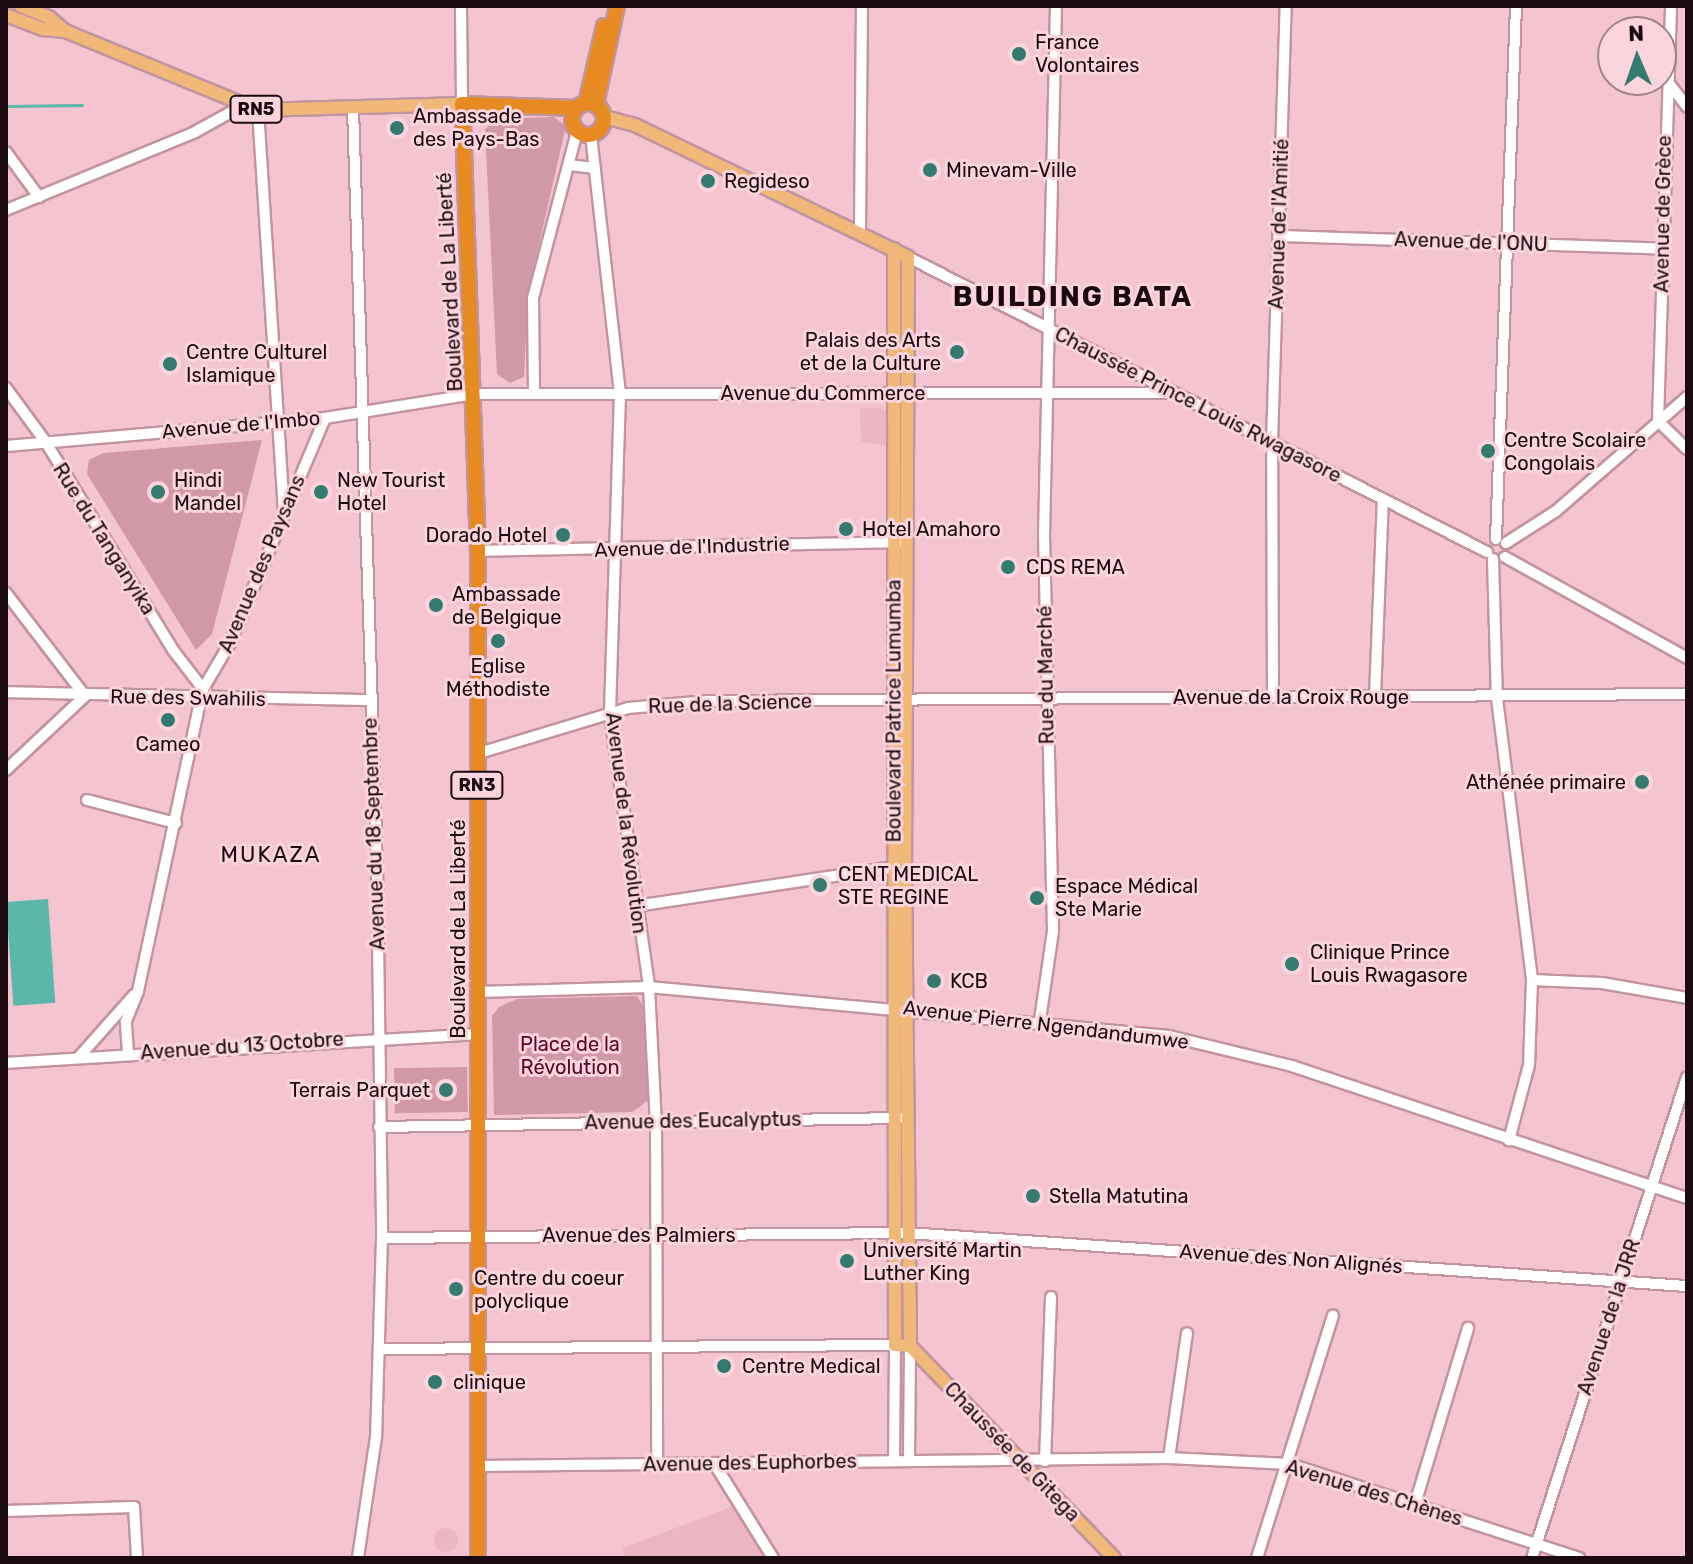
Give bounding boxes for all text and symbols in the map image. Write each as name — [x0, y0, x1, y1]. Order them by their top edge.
north arrow — [1597, 16, 1677, 96]
text: N — [1628, 20, 1645, 47]
place label: France Volontaires — [1035, 30, 1139, 77]
marker: France Volontaires — [1010, 45, 1028, 63]
road number: RN5 — [228, 95, 284, 123]
place label: Ambassade des Pays-Bas — [413, 104, 540, 151]
marker: Ambassade des Pays-Bas — [388, 119, 406, 137]
street label: Avenue de Grèce — [1650, 135, 1676, 293]
street label: Avenue de l'Amitié — [1264, 138, 1294, 310]
place label: Minevam-Ville — [946, 158, 1077, 182]
marker: Minevam-Ville — [921, 161, 939, 179]
place label: Regideso — [724, 169, 810, 193]
street label: Boulevard de La Liberté — [432, 172, 468, 392]
marker: Regideso — [699, 172, 717, 190]
street label: Avenue de l'ONU — [1394, 227, 1548, 257]
district label: BUILDING BATA — [953, 280, 1193, 314]
street label: Chaussée Prince Louis Rwagasore — [1051, 322, 1345, 488]
place label: Palais des Arts et de la Culture — [800, 328, 941, 375]
place label: Centre Culturel Islamique — [186, 340, 327, 387]
marker: Palais des Arts et de la Culture — [948, 343, 966, 361]
marker: Centre Culturel Islamique — [161, 355, 179, 373]
street label: Avenue du Commerce — [721, 381, 925, 405]
street label: Avenue de l'Imbo — [161, 406, 321, 444]
place label: Centre Scolaire Congolais — [1504, 428, 1646, 475]
marker: Centre Scolaire Congolais — [1479, 442, 1497, 460]
street label: Rue du Tanganyika — [48, 459, 160, 619]
place label: Hindi Mandel — [174, 468, 241, 515]
place label: New Tourist Hotel — [337, 468, 446, 515]
street label: Avenue des Paysans — [214, 471, 310, 657]
marker: Hindi Mandel — [149, 483, 167, 501]
marker: New Tourist Hotel — [312, 483, 330, 501]
place label: Hotel Amahoro — [862, 517, 1001, 541]
marker: Hotel Amahoro — [837, 520, 855, 538]
place label: Dorado Hotel — [425, 523, 547, 547]
marker: Dorado Hotel — [554, 526, 572, 544]
street label: Avenue de l'Industrie — [594, 532, 790, 562]
place label: CDS REMA — [1026, 555, 1125, 579]
marker: CDS REMA — [997, 556, 1019, 578]
street label: Boulevard Patrice Lumumba — [882, 580, 906, 842]
place label: Ambassade de Belgique — [452, 582, 561, 629]
marker: Ambassade de Belgique — [427, 596, 445, 614]
street label: Rue du Marché — [1033, 605, 1059, 745]
marker: Eglise Méthodiste — [489, 632, 507, 650]
place label: Eglise Méthodiste — [446, 654, 550, 701]
street label: Rue des Swahilis — [110, 685, 266, 711]
street label: Avenue de la Croix Rouge — [1173, 685, 1409, 709]
street label: Rue de la Science — [648, 689, 812, 719]
marker: Cameo — [159, 711, 177, 729]
street label: Avenue de la Révolution — [601, 711, 651, 935]
street label: Avenue du 18 Septembre — [358, 717, 390, 951]
place label: Cameo — [136, 732, 200, 756]
place label: Athénée primaire — [1466, 770, 1626, 794]
road number: RN3 — [449, 771, 505, 799]
marker: Athénée primaire — [1633, 773, 1651, 791]
street label: Boulevard de La Liberté — [446, 819, 470, 1039]
district label: MUKAZA — [221, 842, 321, 868]
place label: CENT MEDICAL STE REGINE — [838, 862, 979, 909]
marker: CENT MEDICAL STE REGINE — [809, 874, 831, 896]
place label: Espace Médical Ste Marie — [1055, 874, 1198, 921]
marker: Espace Médical Ste Marie — [1026, 887, 1048, 909]
place label: Clinique Prince Louis Rwagasore — [1310, 940, 1468, 987]
marker: Clinique Prince Louis Rwagasore — [1281, 953, 1303, 975]
place label: KCB — [950, 969, 988, 993]
marker: KCB — [925, 972, 943, 990]
street label: Avenue Pierre Ngendandumwe — [902, 996, 1190, 1054]
street label: Avenue du 13 Octobre — [140, 1027, 344, 1065]
park label: Place de la Révolution — [520, 1032, 620, 1079]
place label: Terrais Parquet — [289, 1078, 430, 1102]
marker: Terrais Parquet — [437, 1081, 455, 1099]
street label: Avenue des Eucalyptus — [584, 1107, 802, 1135]
place label: Stella Matutina — [1049, 1184, 1189, 1208]
marker: Stella Matutina — [1024, 1187, 1042, 1205]
street label: Avenue des Palmiers — [542, 1223, 736, 1247]
street label: Avenue de la JRR — [1572, 1236, 1646, 1398]
place label: Université Martin Luther King — [863, 1238, 1022, 1285]
street label: Avenue des Non Alignés — [1178, 1239, 1404, 1279]
marker: Université Martin Luther King — [838, 1252, 856, 1270]
place label: Centre du coeur polyclique — [474, 1266, 624, 1313]
marker: Centre du coeur polyclique — [445, 1278, 467, 1300]
place label: Centre Medical — [742, 1354, 881, 1378]
marker: Centre Medical — [713, 1355, 735, 1377]
place label: clinique — [453, 1370, 526, 1394]
marker: clinique — [424, 1371, 446, 1393]
street label: Chaussée de Gitega — [939, 1377, 1085, 1527]
street label: Avenue des Euphorbes — [643, 1449, 857, 1477]
street label: Avenue des Chènes — [1283, 1455, 1465, 1531]

